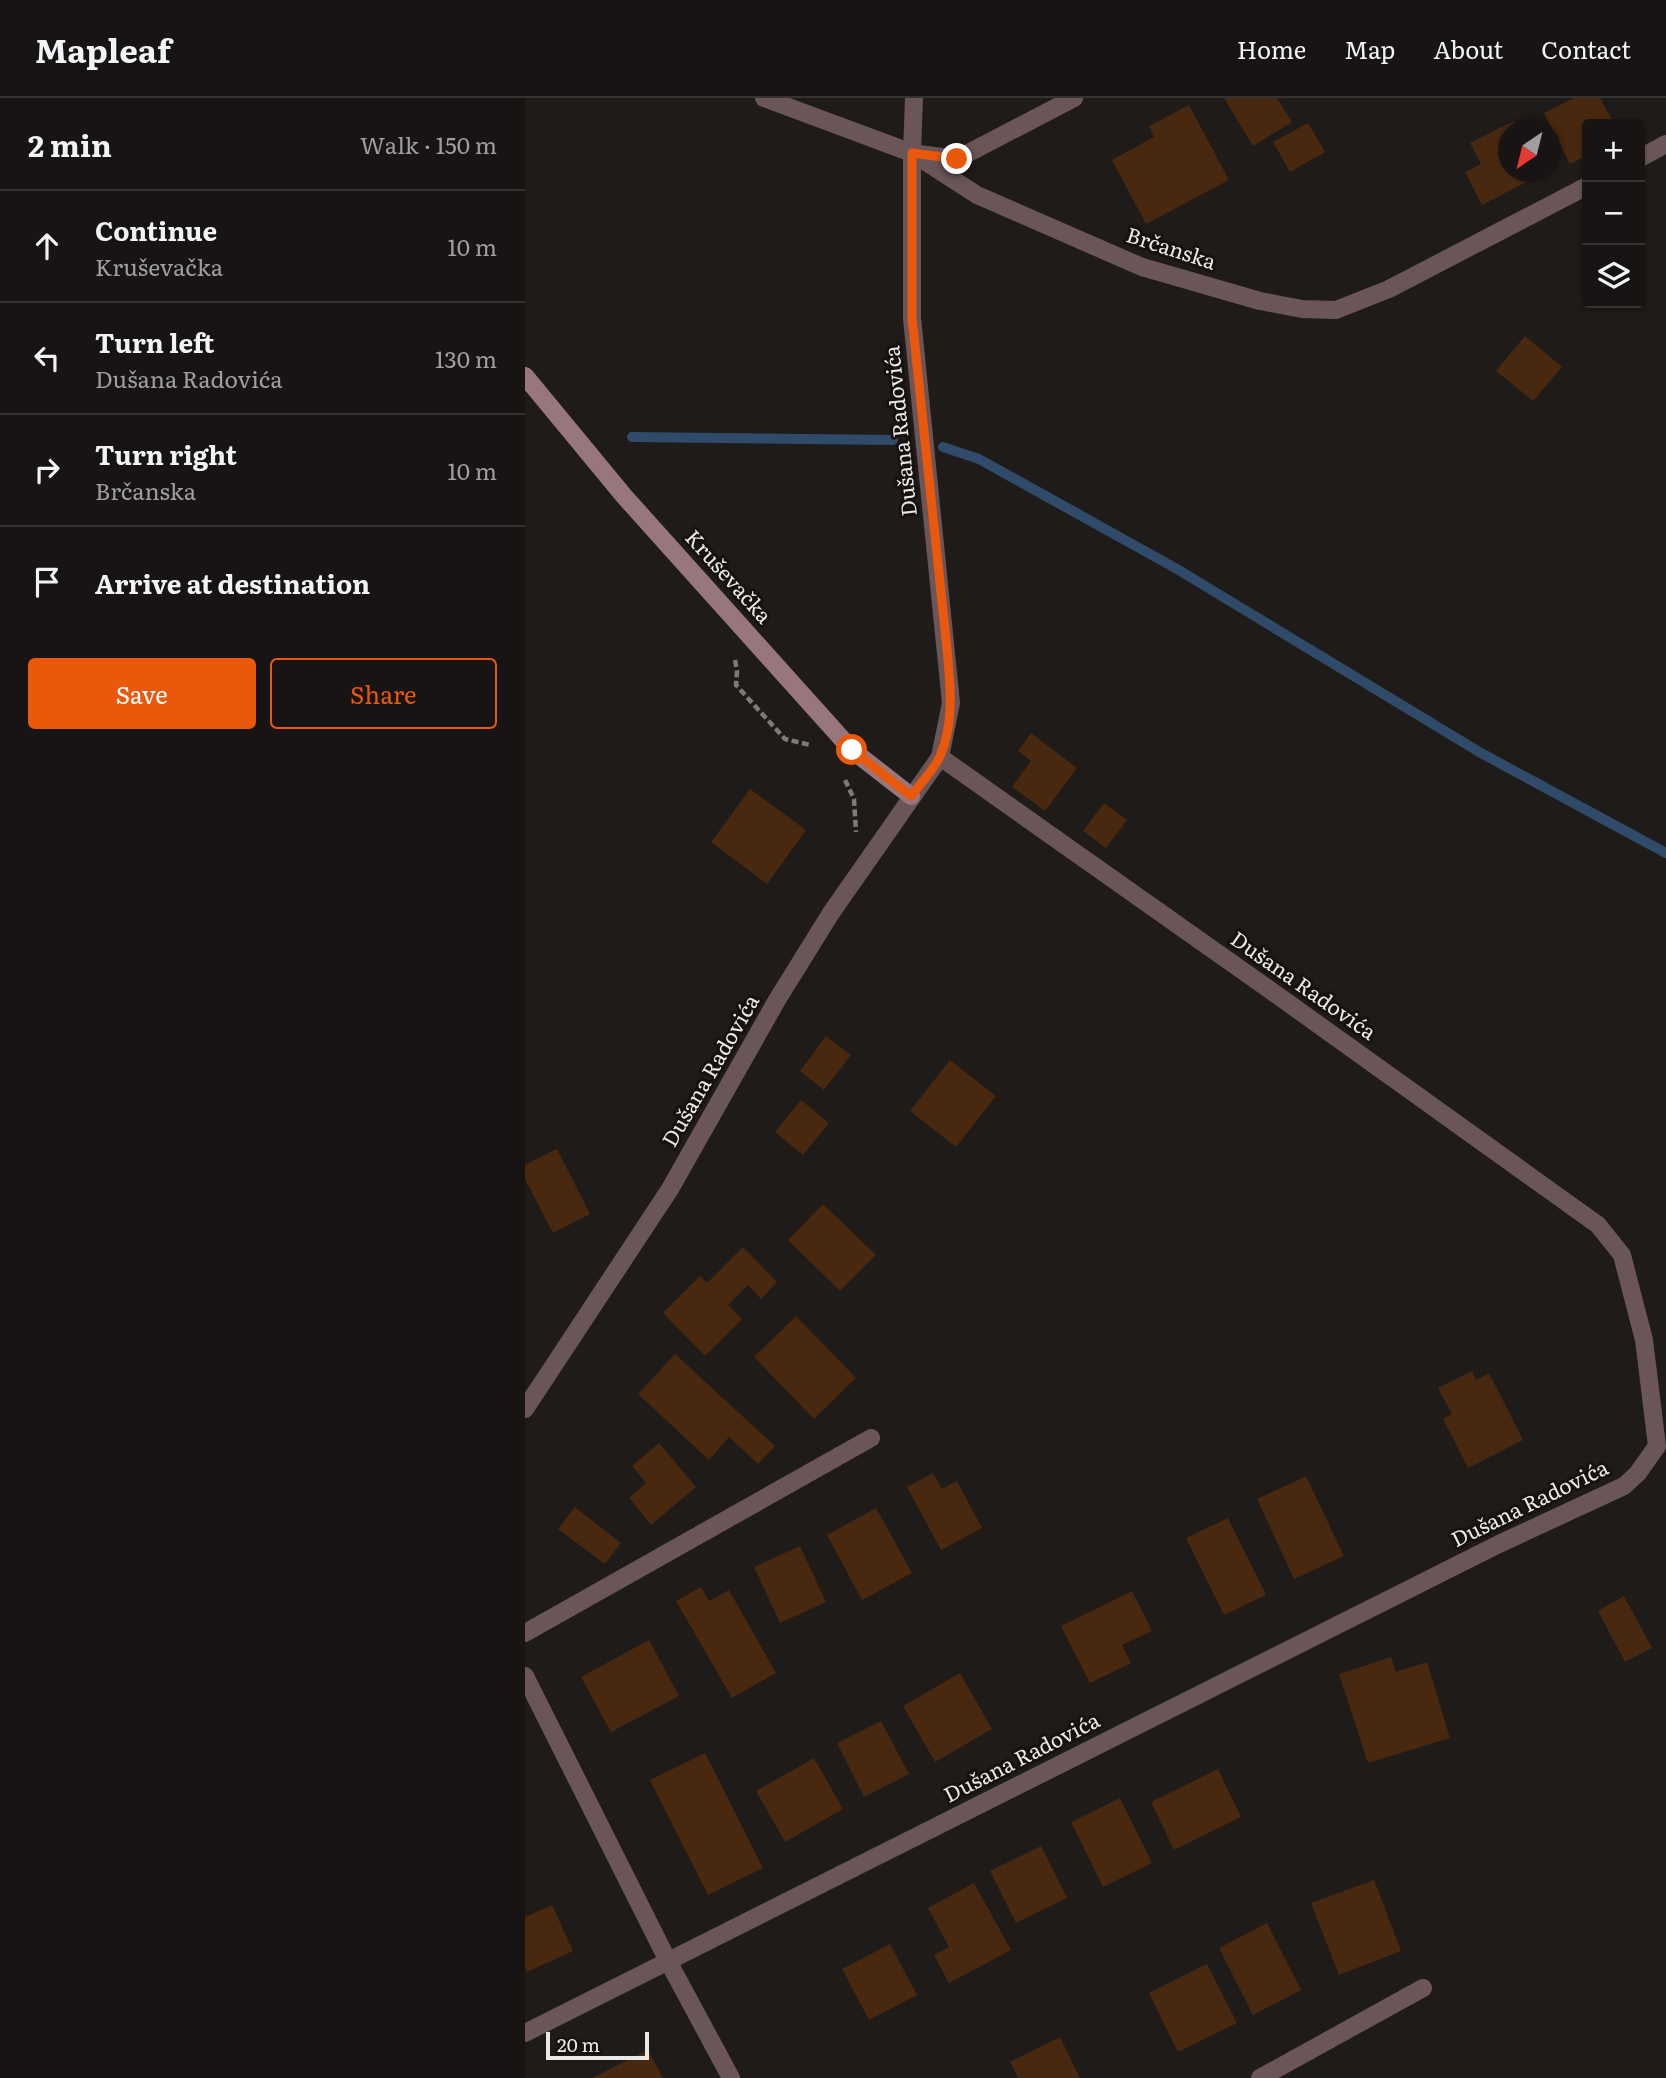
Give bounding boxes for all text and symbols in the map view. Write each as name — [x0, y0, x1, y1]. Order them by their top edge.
text: Mapleaf — [35, 24, 171, 73]
text: Home — [1237, 31, 1306, 66]
text: Map — [1344, 31, 1395, 66]
text: About — [1433, 31, 1503, 66]
text: Contact — [1541, 31, 1631, 66]
north arrow — [1498, 119, 1561, 182]
map controls — [1582, 119, 1645, 308]
button: + — [1582, 119, 1645, 182]
text: 2 min — [28, 122, 112, 166]
text: Walk · 150 m — [360, 127, 497, 161]
route end — [941, 143, 972, 174]
button: − — [1582, 182, 1645, 245]
text: Continue — [95, 210, 217, 249]
street label: Brčanska — [1123, 218, 1221, 276]
icon: ahead — [28, 227, 66, 265]
text: 10 m — [447, 229, 497, 263]
button: layers — [1582, 245, 1645, 308]
text: Kruševačka — [95, 249, 223, 283]
text: Turn left — [95, 322, 214, 361]
icon: left — [28, 339, 66, 377]
text: 130 m — [435, 341, 497, 375]
street label: Dušana Radovića — [874, 344, 923, 518]
text: Dušana Radovića — [95, 361, 283, 395]
text: Turn right — [95, 434, 237, 473]
icon: right — [28, 451, 66, 489]
text: 10 m — [447, 453, 497, 487]
text: Brčanska — [95, 473, 196, 507]
street label: Kruševačka — [679, 522, 781, 630]
icon: arrive — [28, 563, 66, 601]
text: Arrive at destination — [95, 563, 370, 602]
button: Save — [28, 658, 256, 729]
button: Share — [270, 658, 497, 729]
route start — [836, 734, 867, 765]
street label: Dušana Radovića — [1225, 922, 1384, 1046]
street label: Dušana Radovića — [653, 987, 765, 1152]
street label: Dušana Radovića — [1445, 1450, 1613, 1553]
street label: Dušana Radovića — [937, 1703, 1105, 1808]
scale bar — [546, 2029, 649, 2061]
text: 20 m — [557, 2030, 600, 2058]

